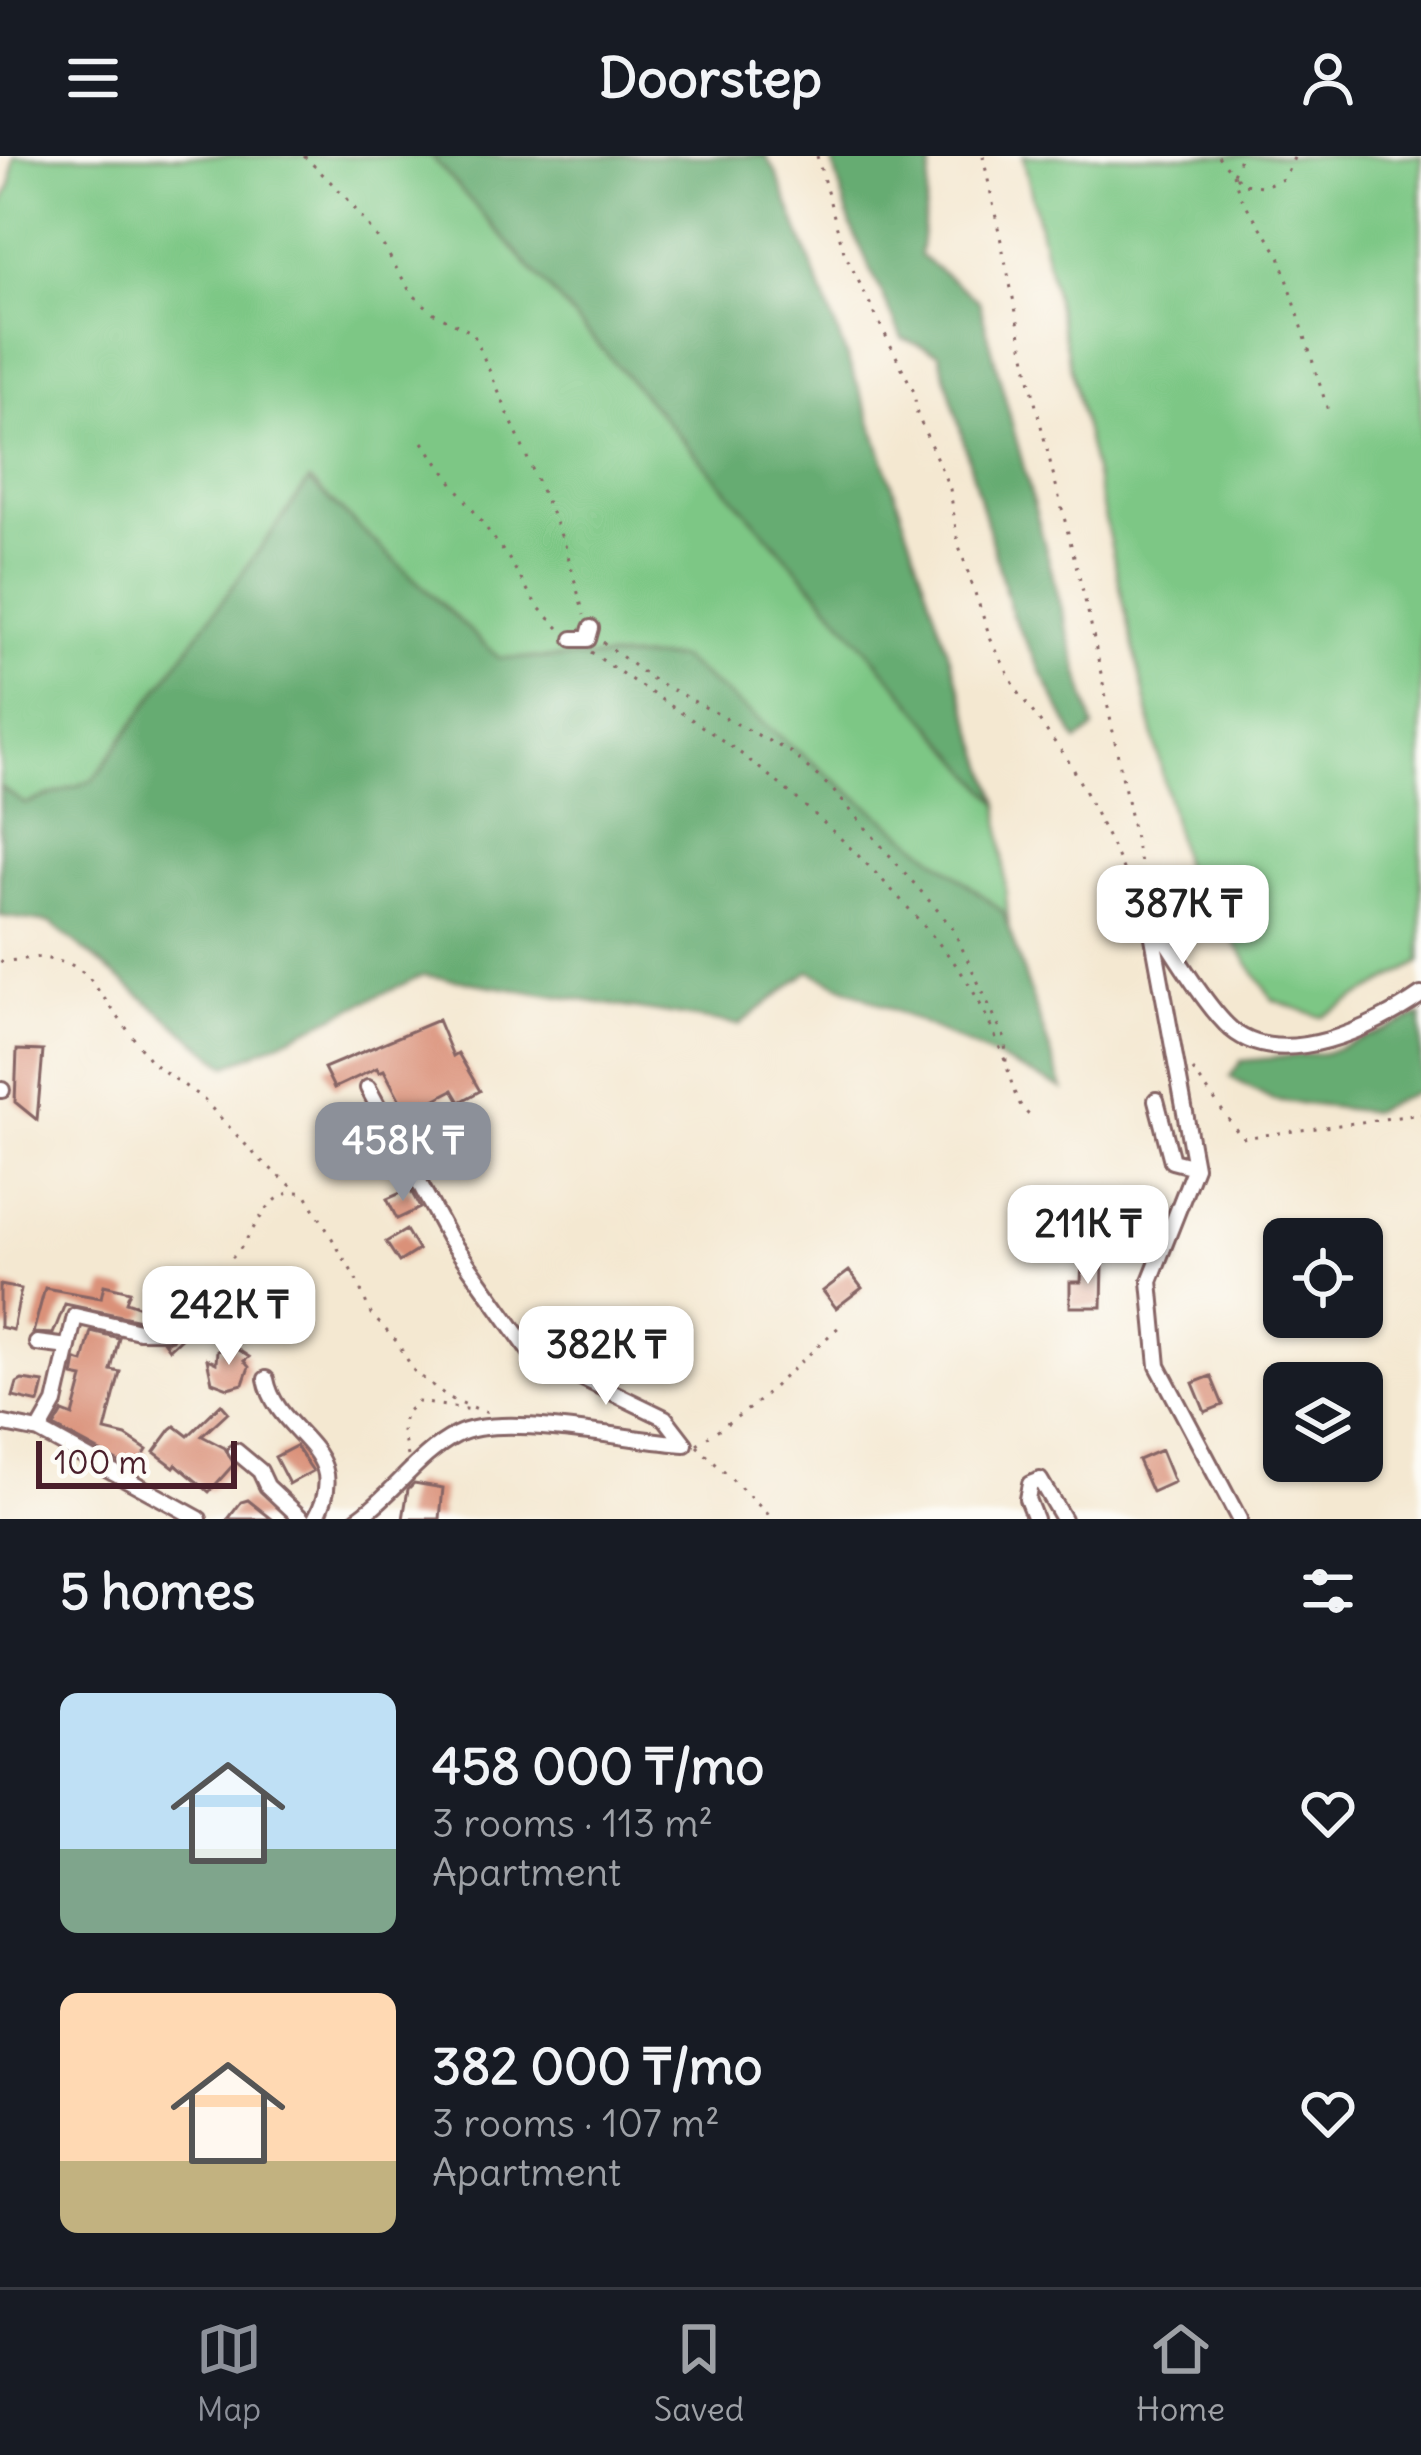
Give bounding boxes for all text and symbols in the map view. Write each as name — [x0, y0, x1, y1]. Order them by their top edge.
text: Doorstep — [599, 44, 822, 112]
icon: menu — [60, 45, 126, 111]
icon: person — [1295, 45, 1361, 111]
pin: 387K ₸ — [1085, 865, 1281, 967]
text: 387K ₸ — [1124, 879, 1242, 928]
pin: 458K ₸ — [305, 1102, 501, 1204]
text: 458K ₸ — [342, 1116, 464, 1165]
pin: 211K ₸ — [990, 1185, 1186, 1287]
text: 211K ₸ — [1034, 1199, 1142, 1248]
map controls — [1263, 1218, 1383, 1482]
button: locate — [1263, 1218, 1383, 1338]
pin: 242K ₸ — [131, 1266, 327, 1368]
text: 242K ₸ — [169, 1280, 289, 1329]
pin: 382K ₸ — [508, 1306, 704, 1408]
text: 382K ₸ — [546, 1320, 666, 1369]
button: layers — [1263, 1362, 1383, 1482]
scale bar — [36, 1435, 237, 1488]
text: 100 m — [54, 1441, 147, 1483]
icon: filters — [1295, 1558, 1361, 1624]
text: 5 homes — [60, 1559, 255, 1623]
text: 458 000 ₸/mo — [432, 1734, 764, 1798]
icon: home — [156, 1741, 300, 1885]
icon: heart — [1295, 1780, 1361, 1846]
text: 3 rooms · 113 m² — [432, 1799, 713, 1848]
text: Apartment — [432, 1848, 621, 1897]
text: 382 000 ₸/mo — [432, 2034, 762, 2098]
icon: home — [156, 2041, 300, 2185]
icon: heart — [1295, 2080, 1361, 2146]
text: 3 rooms · 107 m² — [432, 2099, 720, 2148]
text: Apartment — [432, 2148, 621, 2197]
tab: Map — [196, 2316, 262, 2430]
tab: Saved — [654, 2316, 744, 2430]
tab: Home — [1136, 2316, 1225, 2430]

